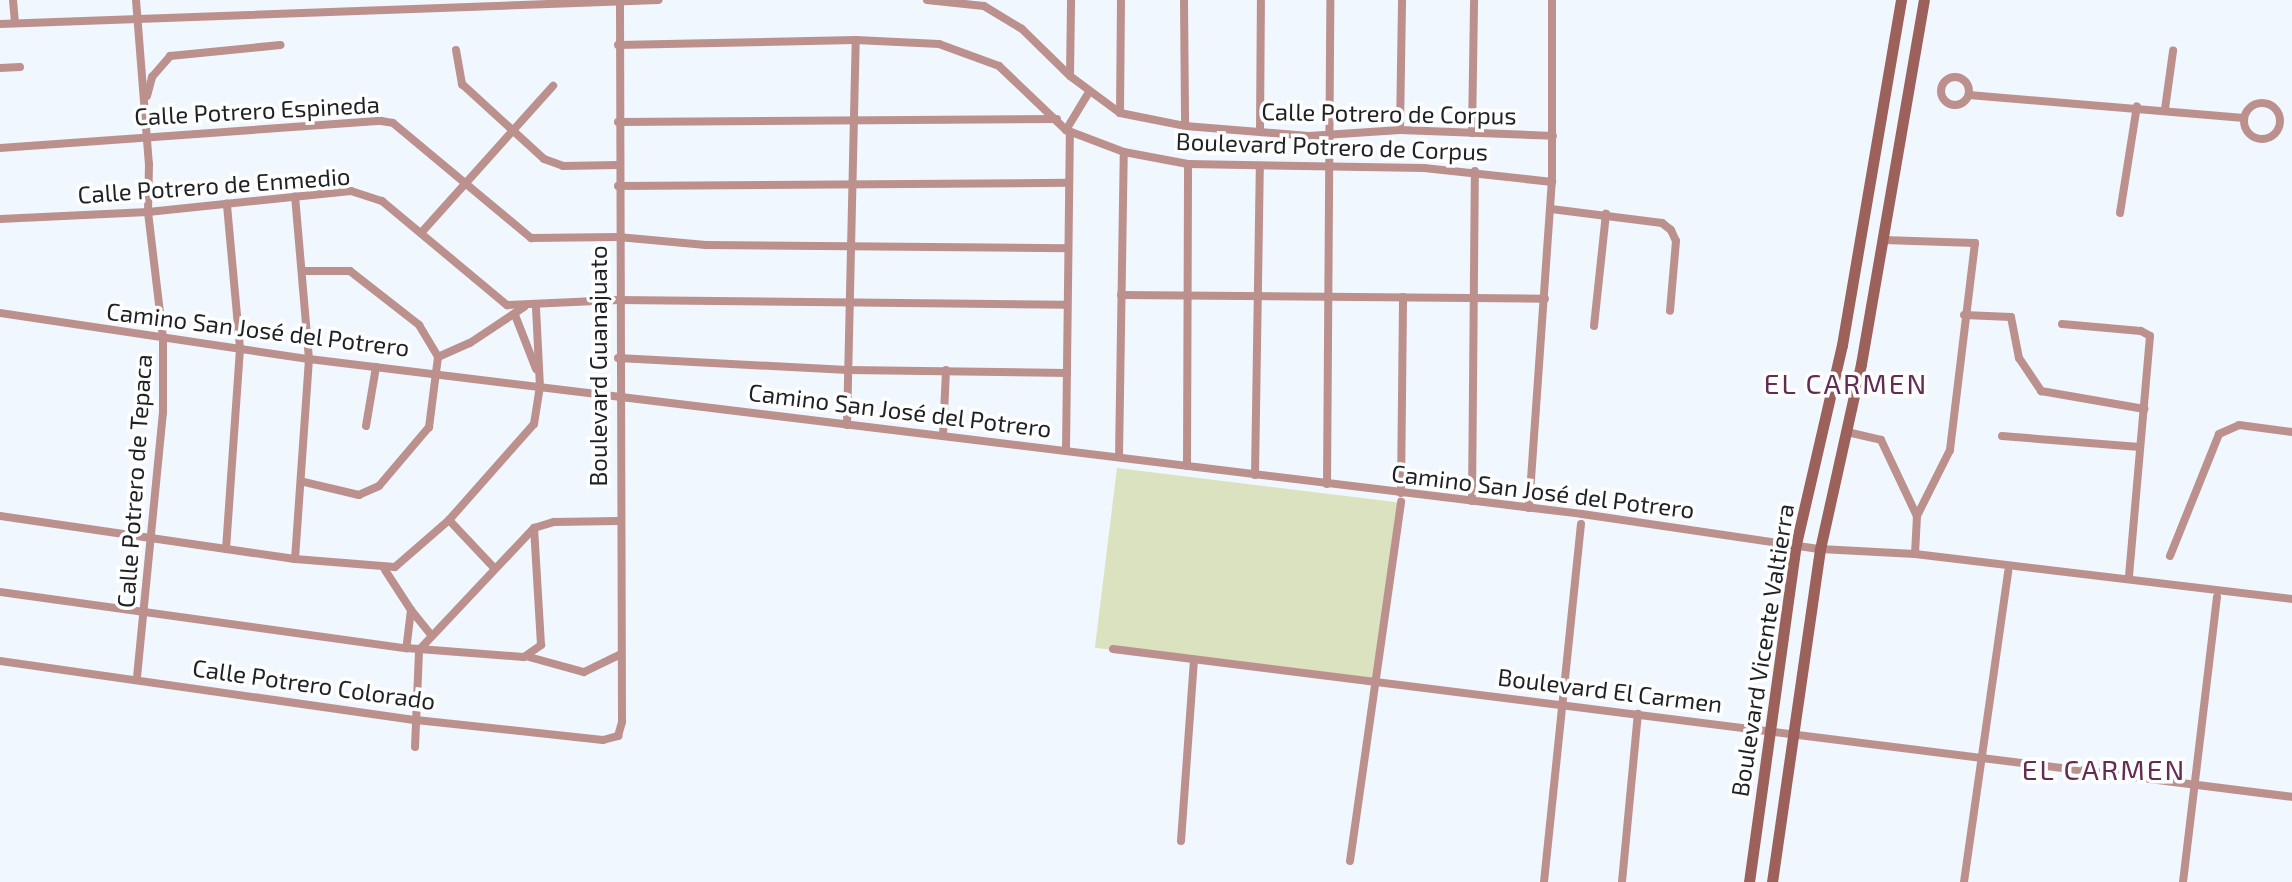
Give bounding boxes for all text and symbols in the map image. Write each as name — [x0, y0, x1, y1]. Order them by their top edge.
street label: Calle Potrero Espineda — [133, 89, 381, 131]
street label: Calle Potrero de Corpus — [1261, 96, 1517, 130]
street label: Boulevard Potrero de Corpus — [1175, 126, 1489, 166]
street label: Calle Potrero de Enmedio — [77, 161, 351, 209]
street label: Boulevard Guanajuato — [584, 245, 612, 487]
street label: Camino San José del Potrero — [104, 296, 412, 362]
street label: Calle Potrero de Tepaca — [111, 353, 157, 609]
district label: EL CARMEN — [1764, 366, 1928, 400]
street label: Camino San José del Potrero — [746, 377, 1054, 443]
street label: Camino San José del Potrero — [1389, 458, 1697, 524]
street label: Boulevard Vicente Valtierra — [1725, 501, 1799, 799]
street label: Calle Potrero Colorado — [191, 653, 437, 715]
street label: Boulevard El Carmen — [1496, 662, 1724, 718]
district label: EL CARMEN — [2022, 752, 2186, 786]

